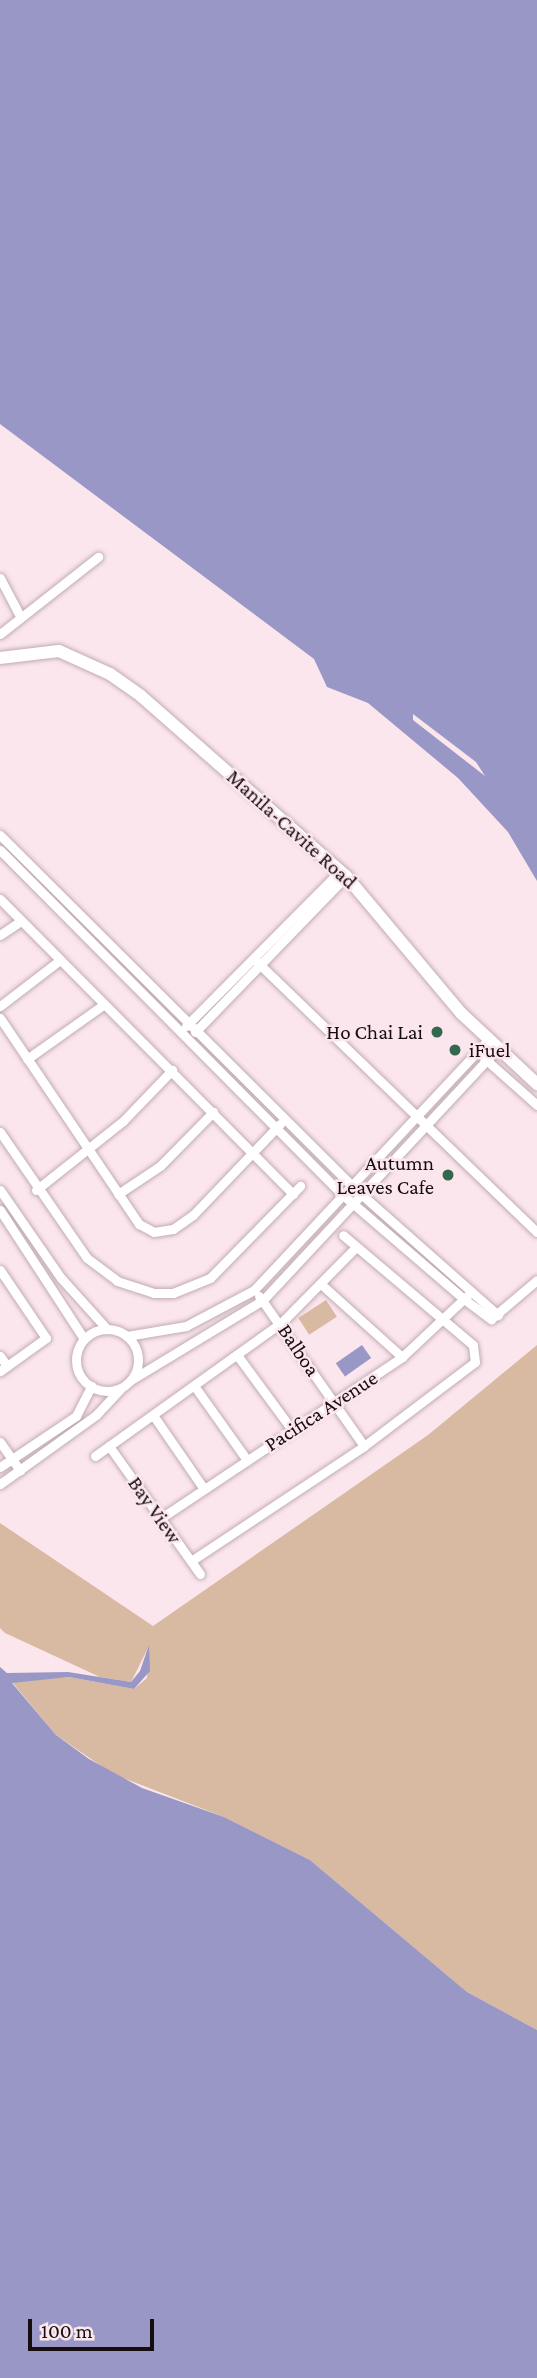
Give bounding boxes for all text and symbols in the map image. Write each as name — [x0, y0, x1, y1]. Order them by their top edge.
street label: Manila-Cavite Road — [222, 764, 362, 894]
place label: Ho Chai Lai — [326, 1019, 423, 1045]
marker: Ho Chai Lai — [429, 1024, 445, 1040]
place label: iFuel — [469, 1037, 510, 1063]
marker: iFuel — [447, 1042, 463, 1058]
place label: Autumn Leaves Cafe — [336, 1150, 434, 1200]
marker: Autumn Leaves Cafe — [440, 1167, 456, 1183]
street label: Balboa — [272, 1319, 326, 1381]
street label: Pacifica Avenue — [260, 1365, 382, 1457]
street label: Bay View — [123, 1471, 187, 1549]
scale bar — [32, 2304, 158, 2348]
text: 100 m — [41, 2319, 93, 2343]

